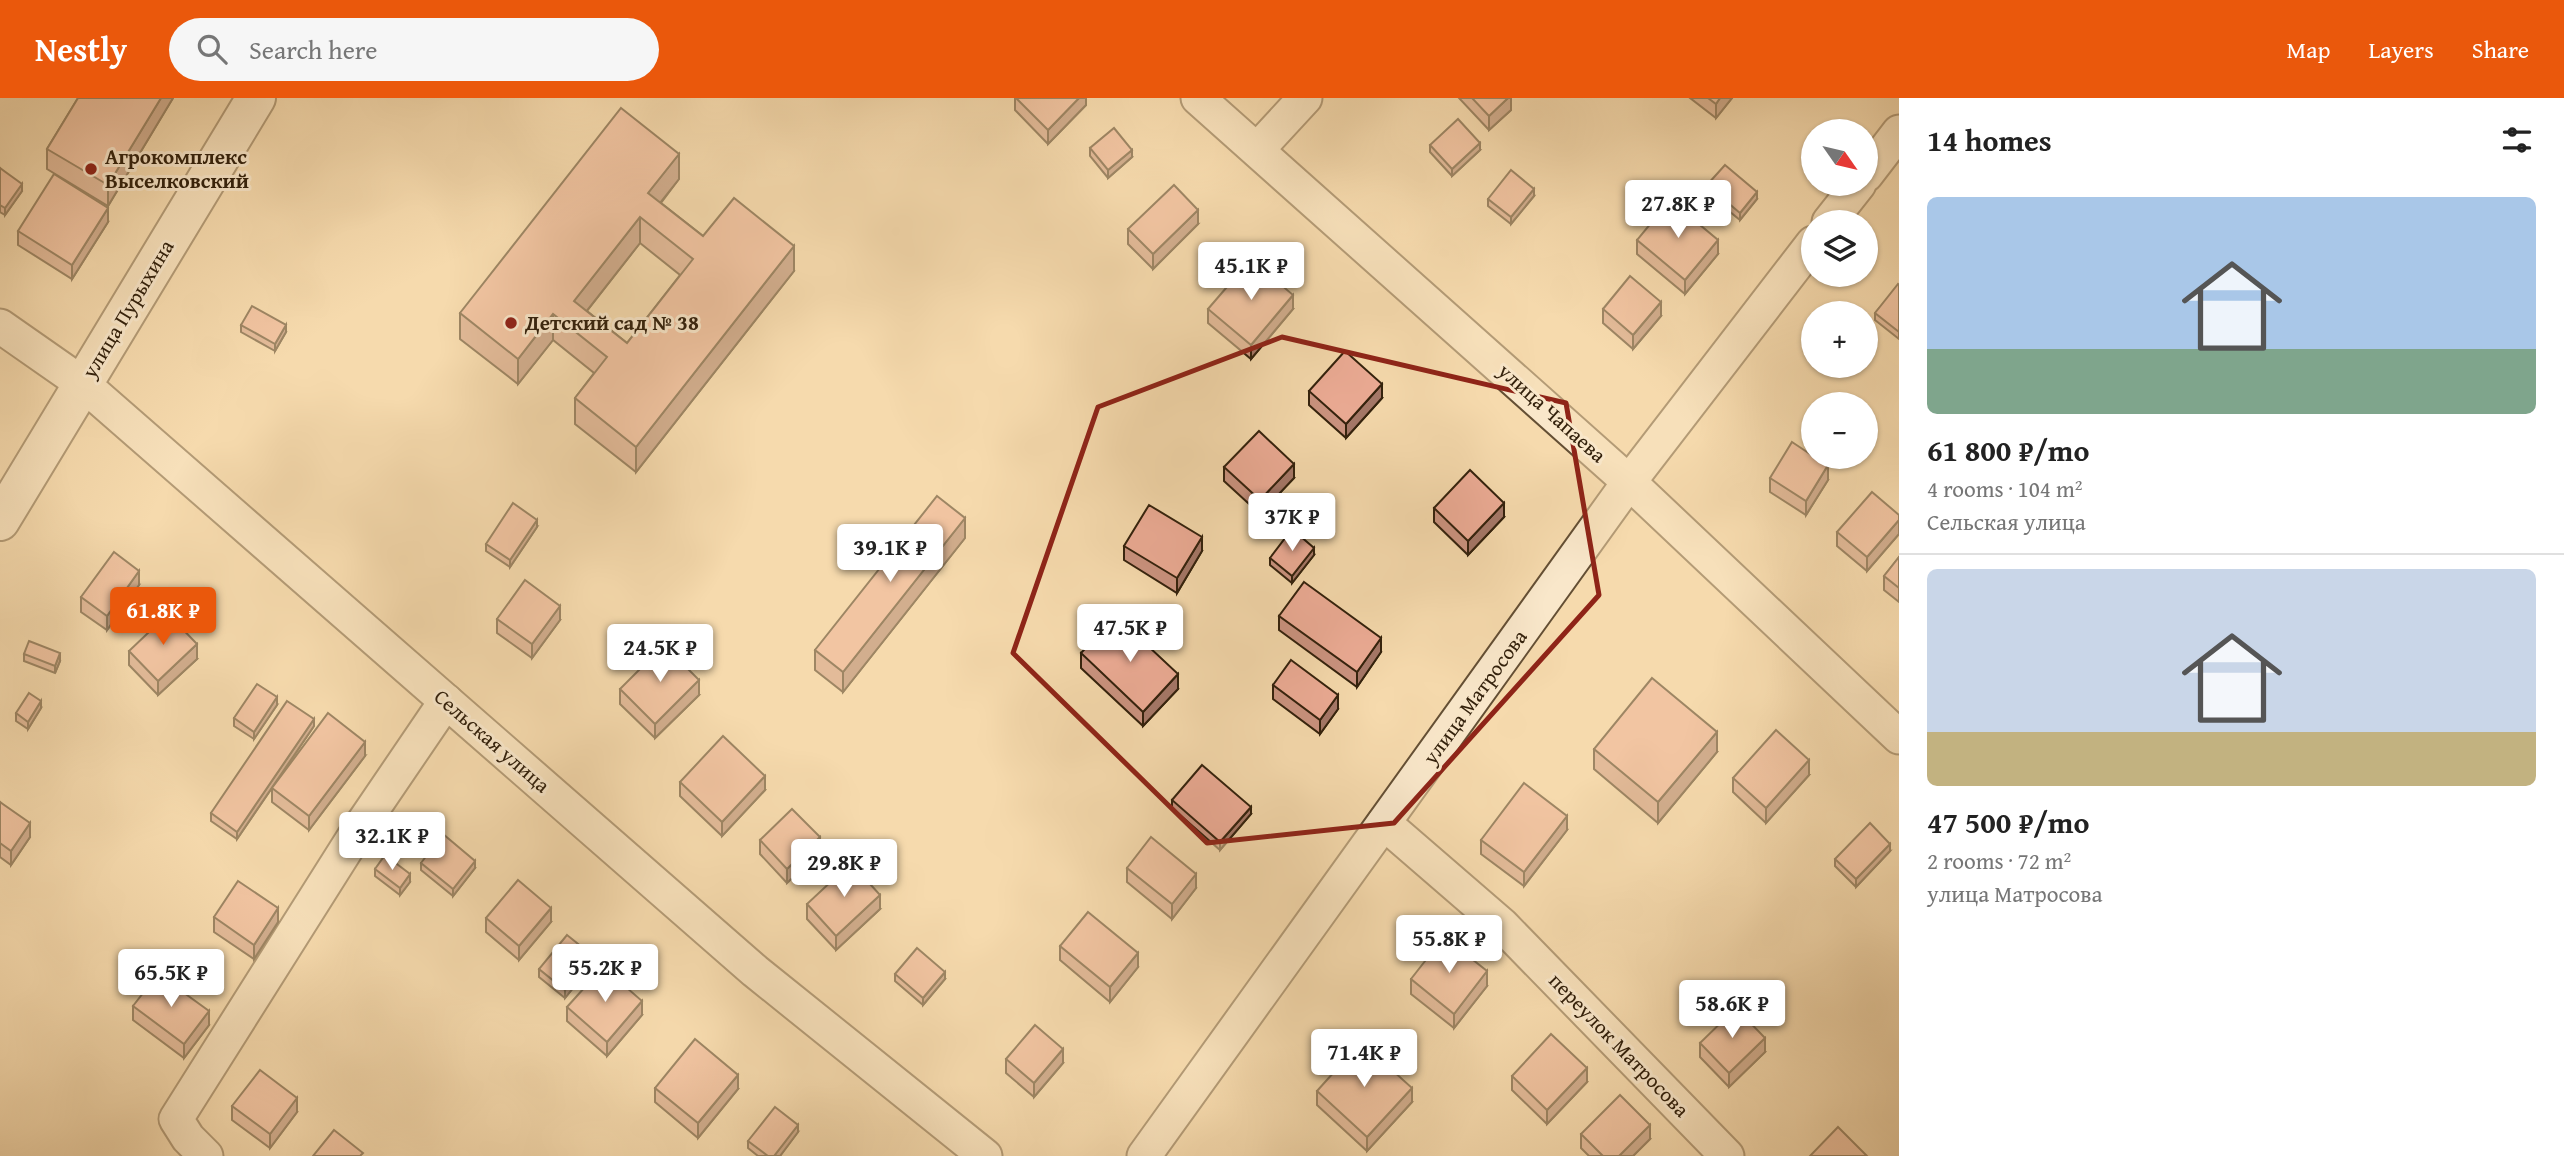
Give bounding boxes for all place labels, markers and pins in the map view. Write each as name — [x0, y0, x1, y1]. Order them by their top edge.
place label: Агрокомплекс Выселковский — [105, 141, 249, 196]
marker: Агрокомплекс Выселковский — [83, 161, 99, 177]
pin: 27.8K ₽ — [1613, 180, 1743, 240]
pin: 45.1K ₽ — [1186, 242, 1316, 302]
place label: Детский сад № 38 — [524, 307, 699, 338]
marker: Детский сад № 38 — [503, 315, 519, 331]
pin: 37K ₽ — [1243, 494, 1341, 553]
pin: 39.1K ₽ — [825, 524, 955, 584]
pin: 61.8K ₽ — [98, 588, 228, 647]
pin: 47.5K ₽ — [1065, 604, 1195, 664]
pin: 24.5K ₽ — [595, 624, 725, 684]
pin: 32.1K ₽ — [327, 812, 457, 872]
pin: 29.8K ₽ — [779, 840, 909, 899]
pin: 55.8K ₽ — [1384, 916, 1514, 975]
pin: 55.2K ₽ — [540, 944, 670, 1004]
pin: 65.5K ₽ — [106, 950, 236, 1009]
pin: 58.6K ₽ — [1667, 981, 1797, 1040]
pin: 71.4K ₽ — [1299, 1030, 1429, 1089]

